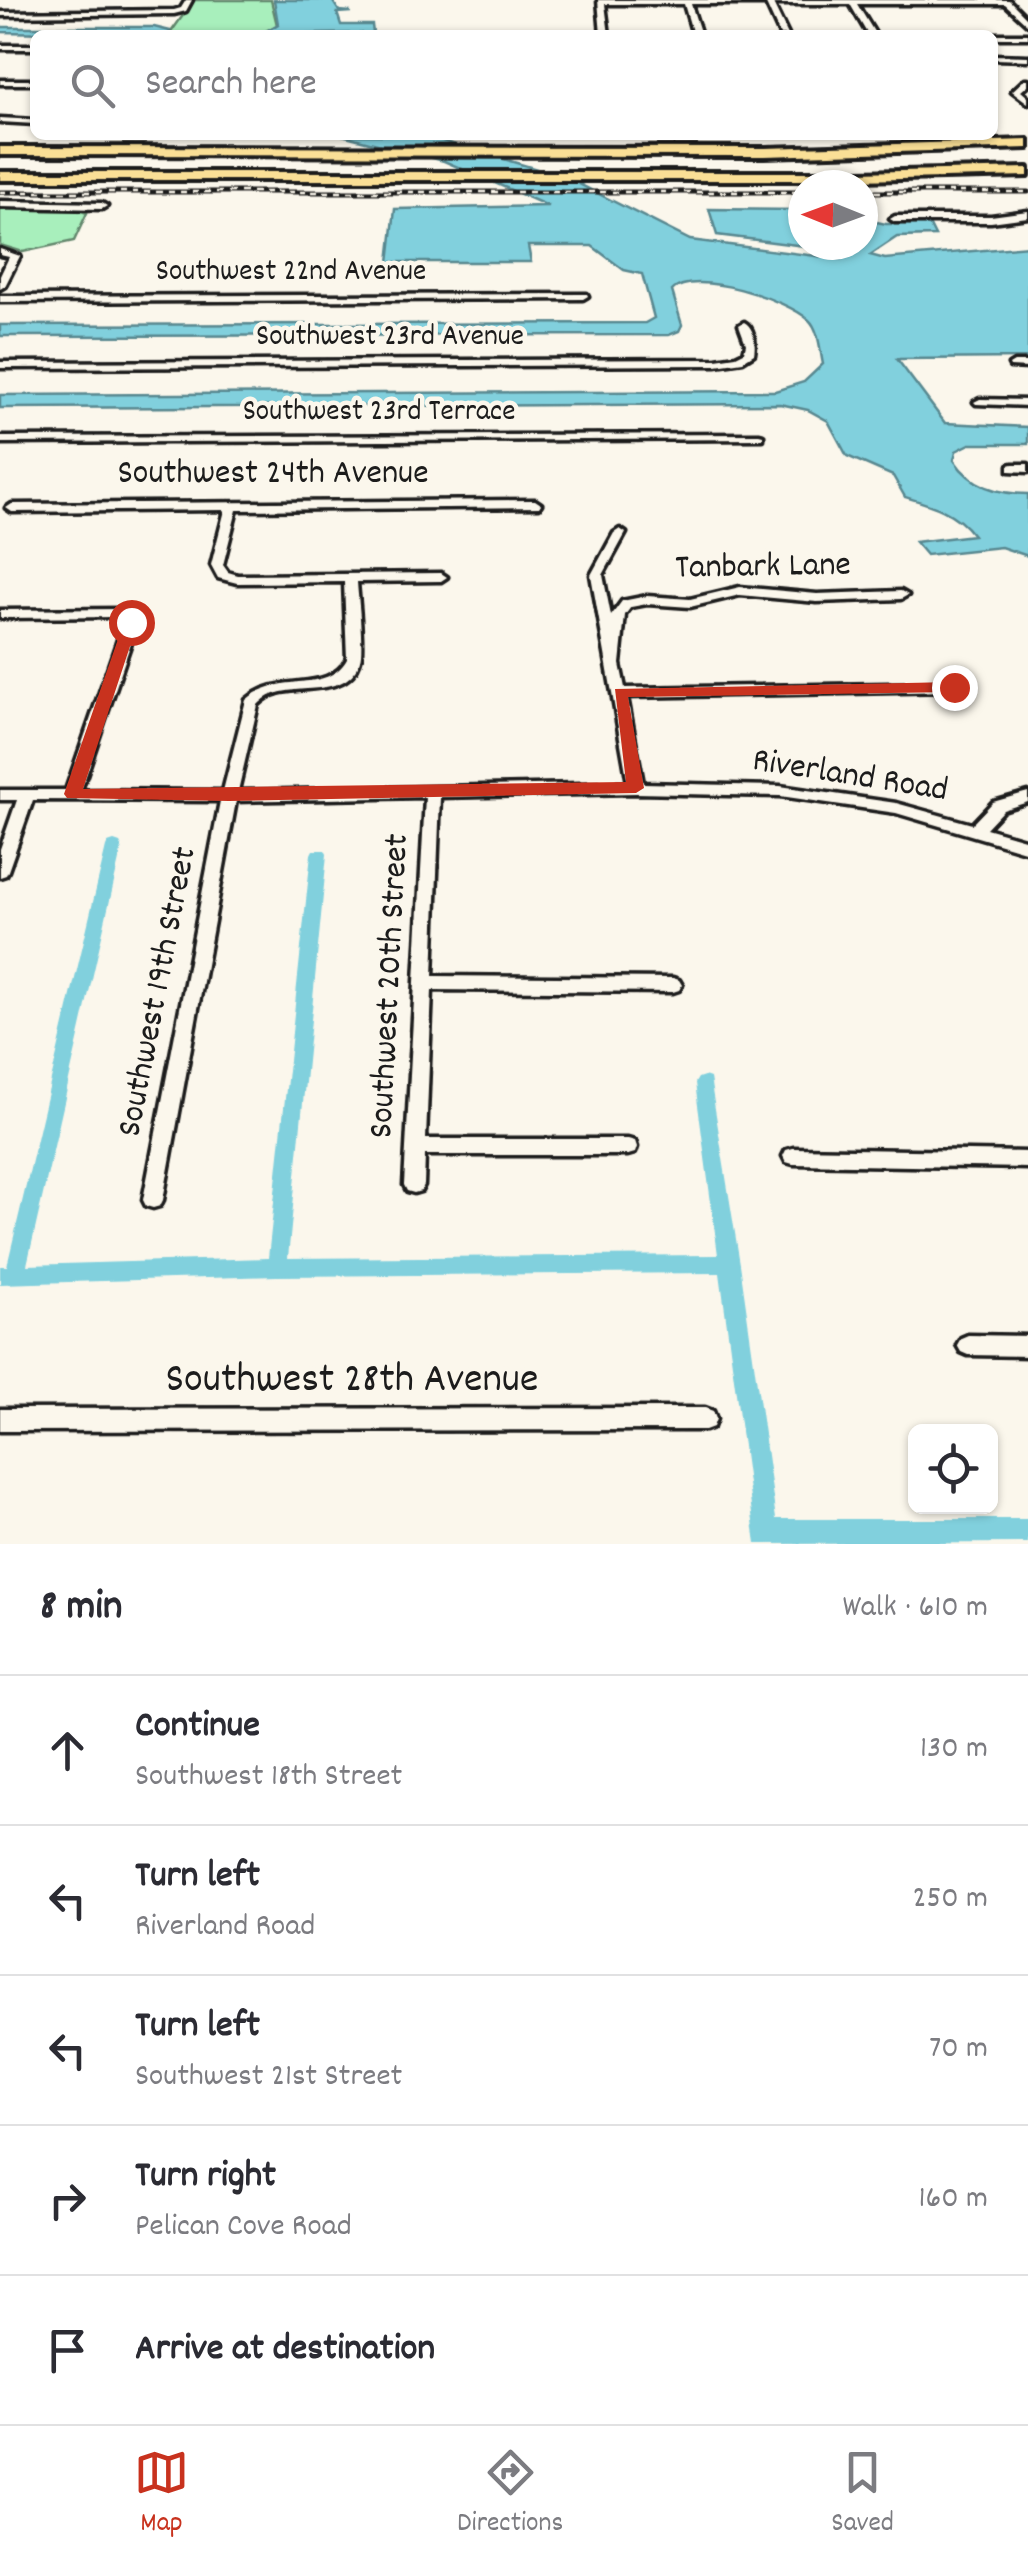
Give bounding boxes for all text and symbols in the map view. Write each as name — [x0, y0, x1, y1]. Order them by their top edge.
search box — [30, 30, 998, 140]
icon: search — [65, 58, 120, 113]
text: Search here — [145, 58, 317, 113]
north arrow — [788, 170, 878, 260]
street label: Southwest 22nd Avenue — [156, 252, 426, 295]
street label: Southwest 23rd Avenue — [256, 317, 524, 360]
street label: Southwest 23rd Terrace — [243, 392, 515, 435]
street label: Southwest 24th Avenue — [117, 450, 429, 500]
street label: Tanbark Lane — [675, 541, 851, 595]
route start — [109, 600, 155, 646]
route end — [932, 665, 978, 711]
street label: Riverland Road — [749, 737, 951, 817]
street label: Southwest 20th Street — [358, 832, 424, 1140]
street label: Southwest 19th Street — [106, 843, 212, 1141]
street label: Southwest 28th Avenue — [166, 1352, 538, 1412]
map controls — [908, 1424, 998, 1514]
button: locate — [908, 1424, 998, 1514]
text: 8 min — [40, 1579, 122, 1639]
text: Walk · 610 m — [842, 1586, 988, 1632]
text: Continue — [135, 1700, 260, 1755]
icon: ahead — [40, 1723, 95, 1778]
text: 130 m — [920, 1727, 988, 1773]
text: Southwest 18th Street — [135, 1755, 402, 1801]
text: Turn left — [135, 1850, 260, 1905]
icon: left — [40, 1873, 95, 1928]
text: 250 m — [912, 1877, 988, 1923]
text: Riverland Road — [135, 1905, 315, 1951]
text: Turn left — [135, 2000, 260, 2055]
icon: left — [40, 2023, 95, 2078]
text: 70 m — [929, 2027, 988, 2073]
text: Southwest 21st Street — [135, 2055, 402, 2101]
text: Turn right — [135, 2150, 276, 2205]
icon: right — [40, 2173, 95, 2228]
text: 160 m — [919, 2177, 988, 2223]
text: Pelican Cove Road — [135, 2205, 352, 2251]
icon: arrive — [40, 2323, 95, 2378]
text: Arrive at destination — [135, 2323, 435, 2378]
tab: Map — [134, 2445, 189, 2545]
tab: Directions — [457, 2445, 563, 2545]
tab: Saved — [831, 2445, 894, 2545]

